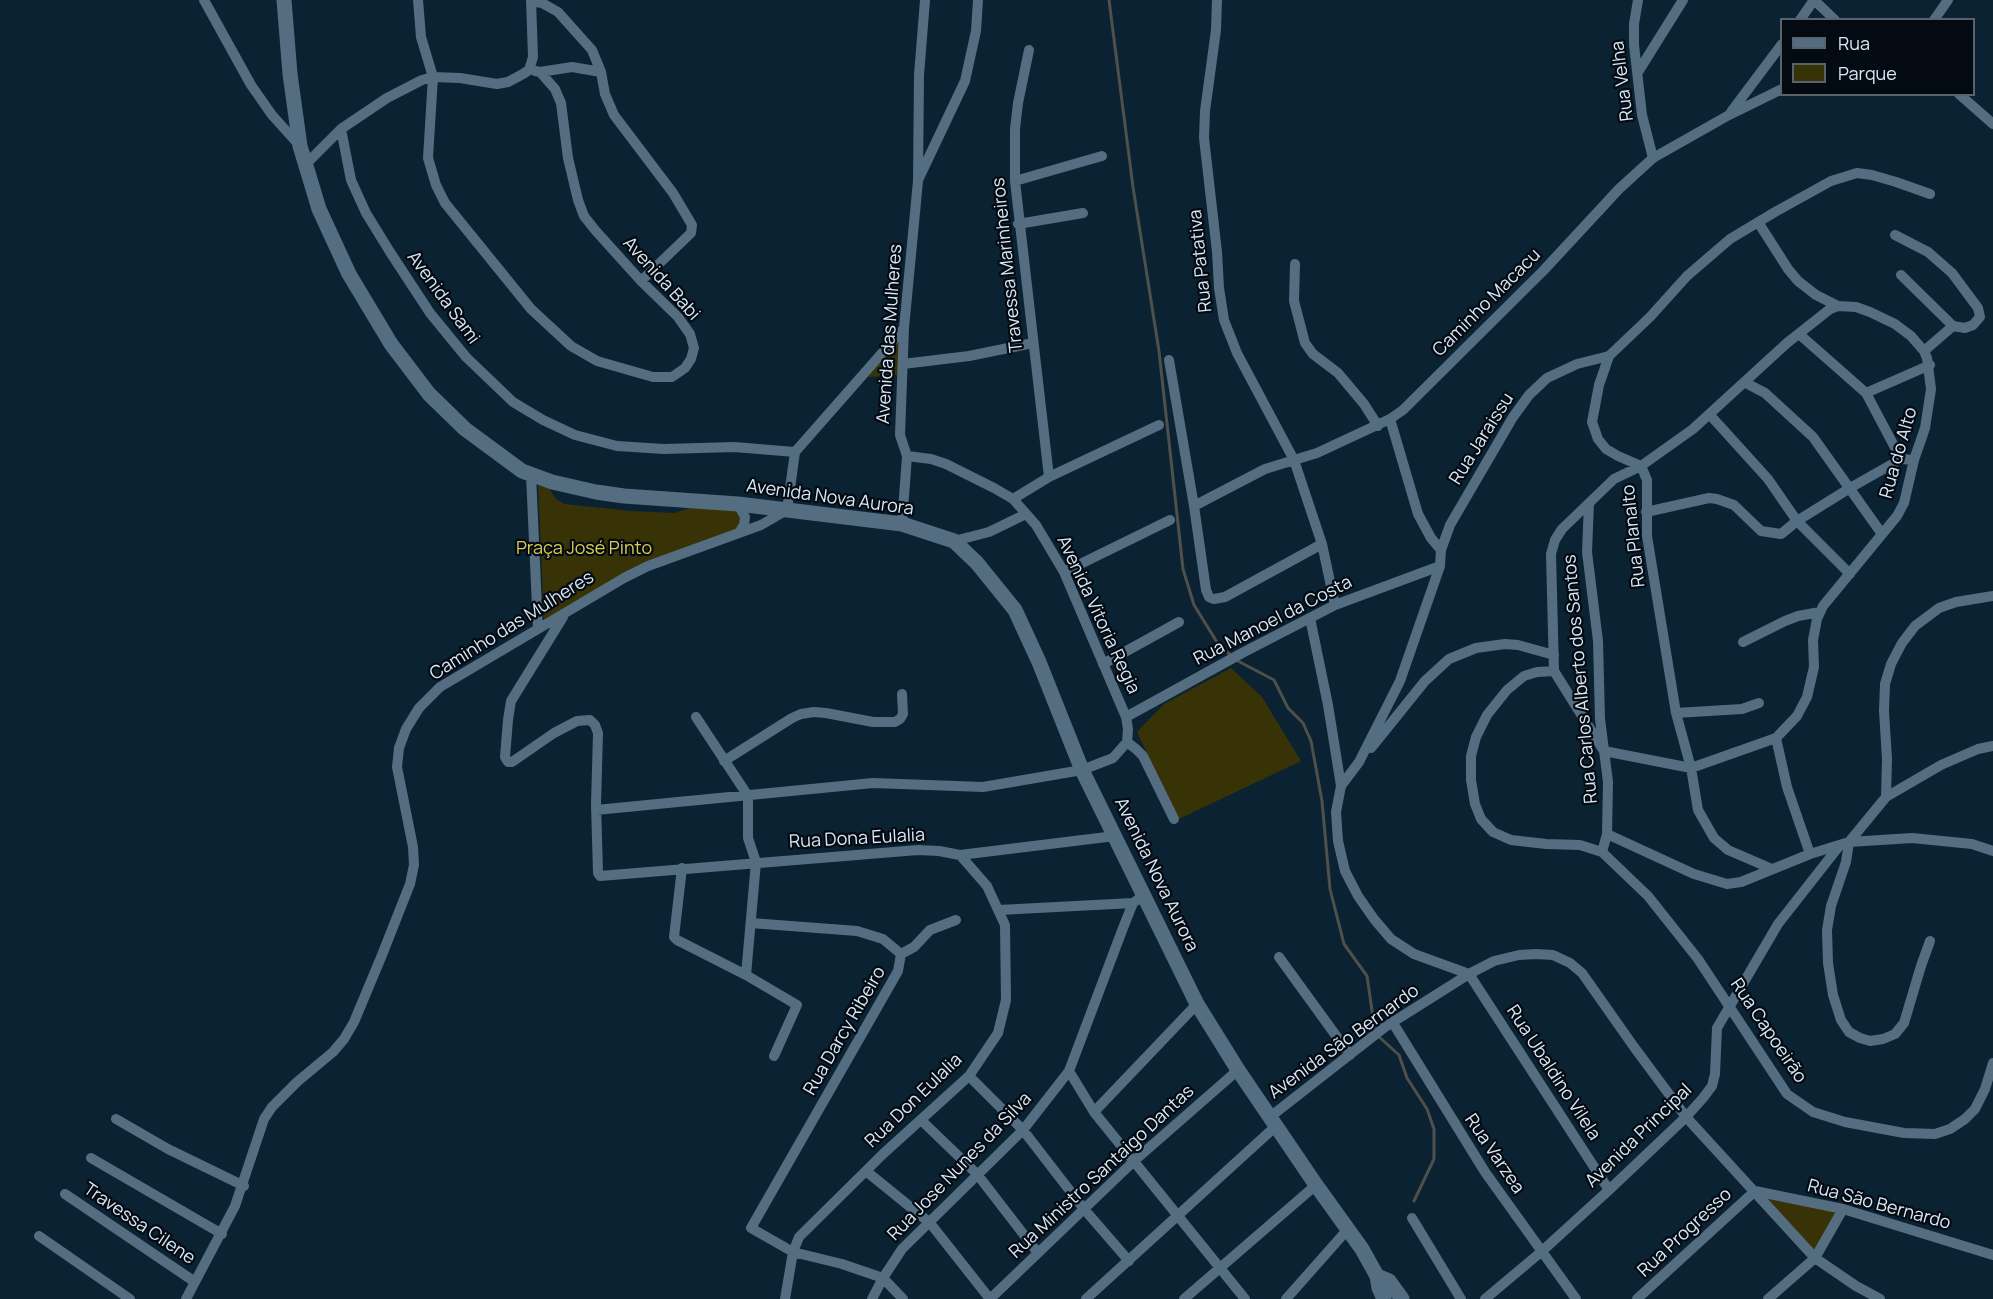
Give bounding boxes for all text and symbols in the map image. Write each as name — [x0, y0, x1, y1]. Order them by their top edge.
legend — [1780, 18, 1975, 96]
text: Rua — [1838, 31, 1870, 55]
street label: Rua Velha — [1607, 40, 1639, 122]
text: Parque — [1838, 61, 1897, 85]
street label: Travessa Marinheiros — [988, 177, 1028, 353]
street label: Rua Patativa — [1185, 208, 1217, 314]
street label: Avenida Babi — [618, 233, 704, 325]
street label: Avenida das Mulheres — [873, 243, 907, 425]
street label: Caminho Macacu — [1429, 245, 1545, 361]
street label: Avenida Sami — [402, 247, 484, 349]
street label: Rua Jaraissu — [1445, 389, 1519, 489]
street label: Rua do Alto — [1876, 405, 1922, 501]
street label: Avenida Nova Aurora — [745, 476, 915, 520]
street label: Rua Planalto — [1618, 484, 1650, 588]
street label: Avenida Vitoria Regia — [1052, 532, 1144, 698]
park label: Praça José Pinto — [516, 538, 652, 560]
street label: Rua Carlos Alberto dos Santos — [1559, 553, 1603, 805]
street label: Caminho das Mulheres — [426, 567, 598, 685]
street label: Rua Manoel da Costa — [1190, 572, 1356, 670]
street label: Avenida Nova Aurora — [1109, 794, 1203, 956]
street label: Rua Dona Eulalia — [788, 825, 926, 853]
street label: Rua Darcy Ribeiro — [799, 963, 891, 1099]
street label: Rua Capoeirão — [1725, 975, 1811, 1087]
street label: Avenida São Bernardo — [1265, 980, 1423, 1104]
street label: Rua Ubaldino Vilela — [1501, 1001, 1605, 1145]
street label: Rua Don Eulalia — [861, 1049, 967, 1153]
street label: Avenida Principal — [1581, 1080, 1697, 1192]
street label: Rua Ministro Santaigo Dantas — [1005, 1081, 1199, 1263]
street label: Rua Jose Nunes da Silva — [884, 1088, 1036, 1246]
street label: Rua Varzea — [1460, 1110, 1528, 1198]
street label: Rua São Bernardo — [1805, 1176, 1953, 1234]
street label: Travessa Cilene — [79, 1179, 199, 1269]
street label: Rua Progresso — [1634, 1184, 1736, 1282]

